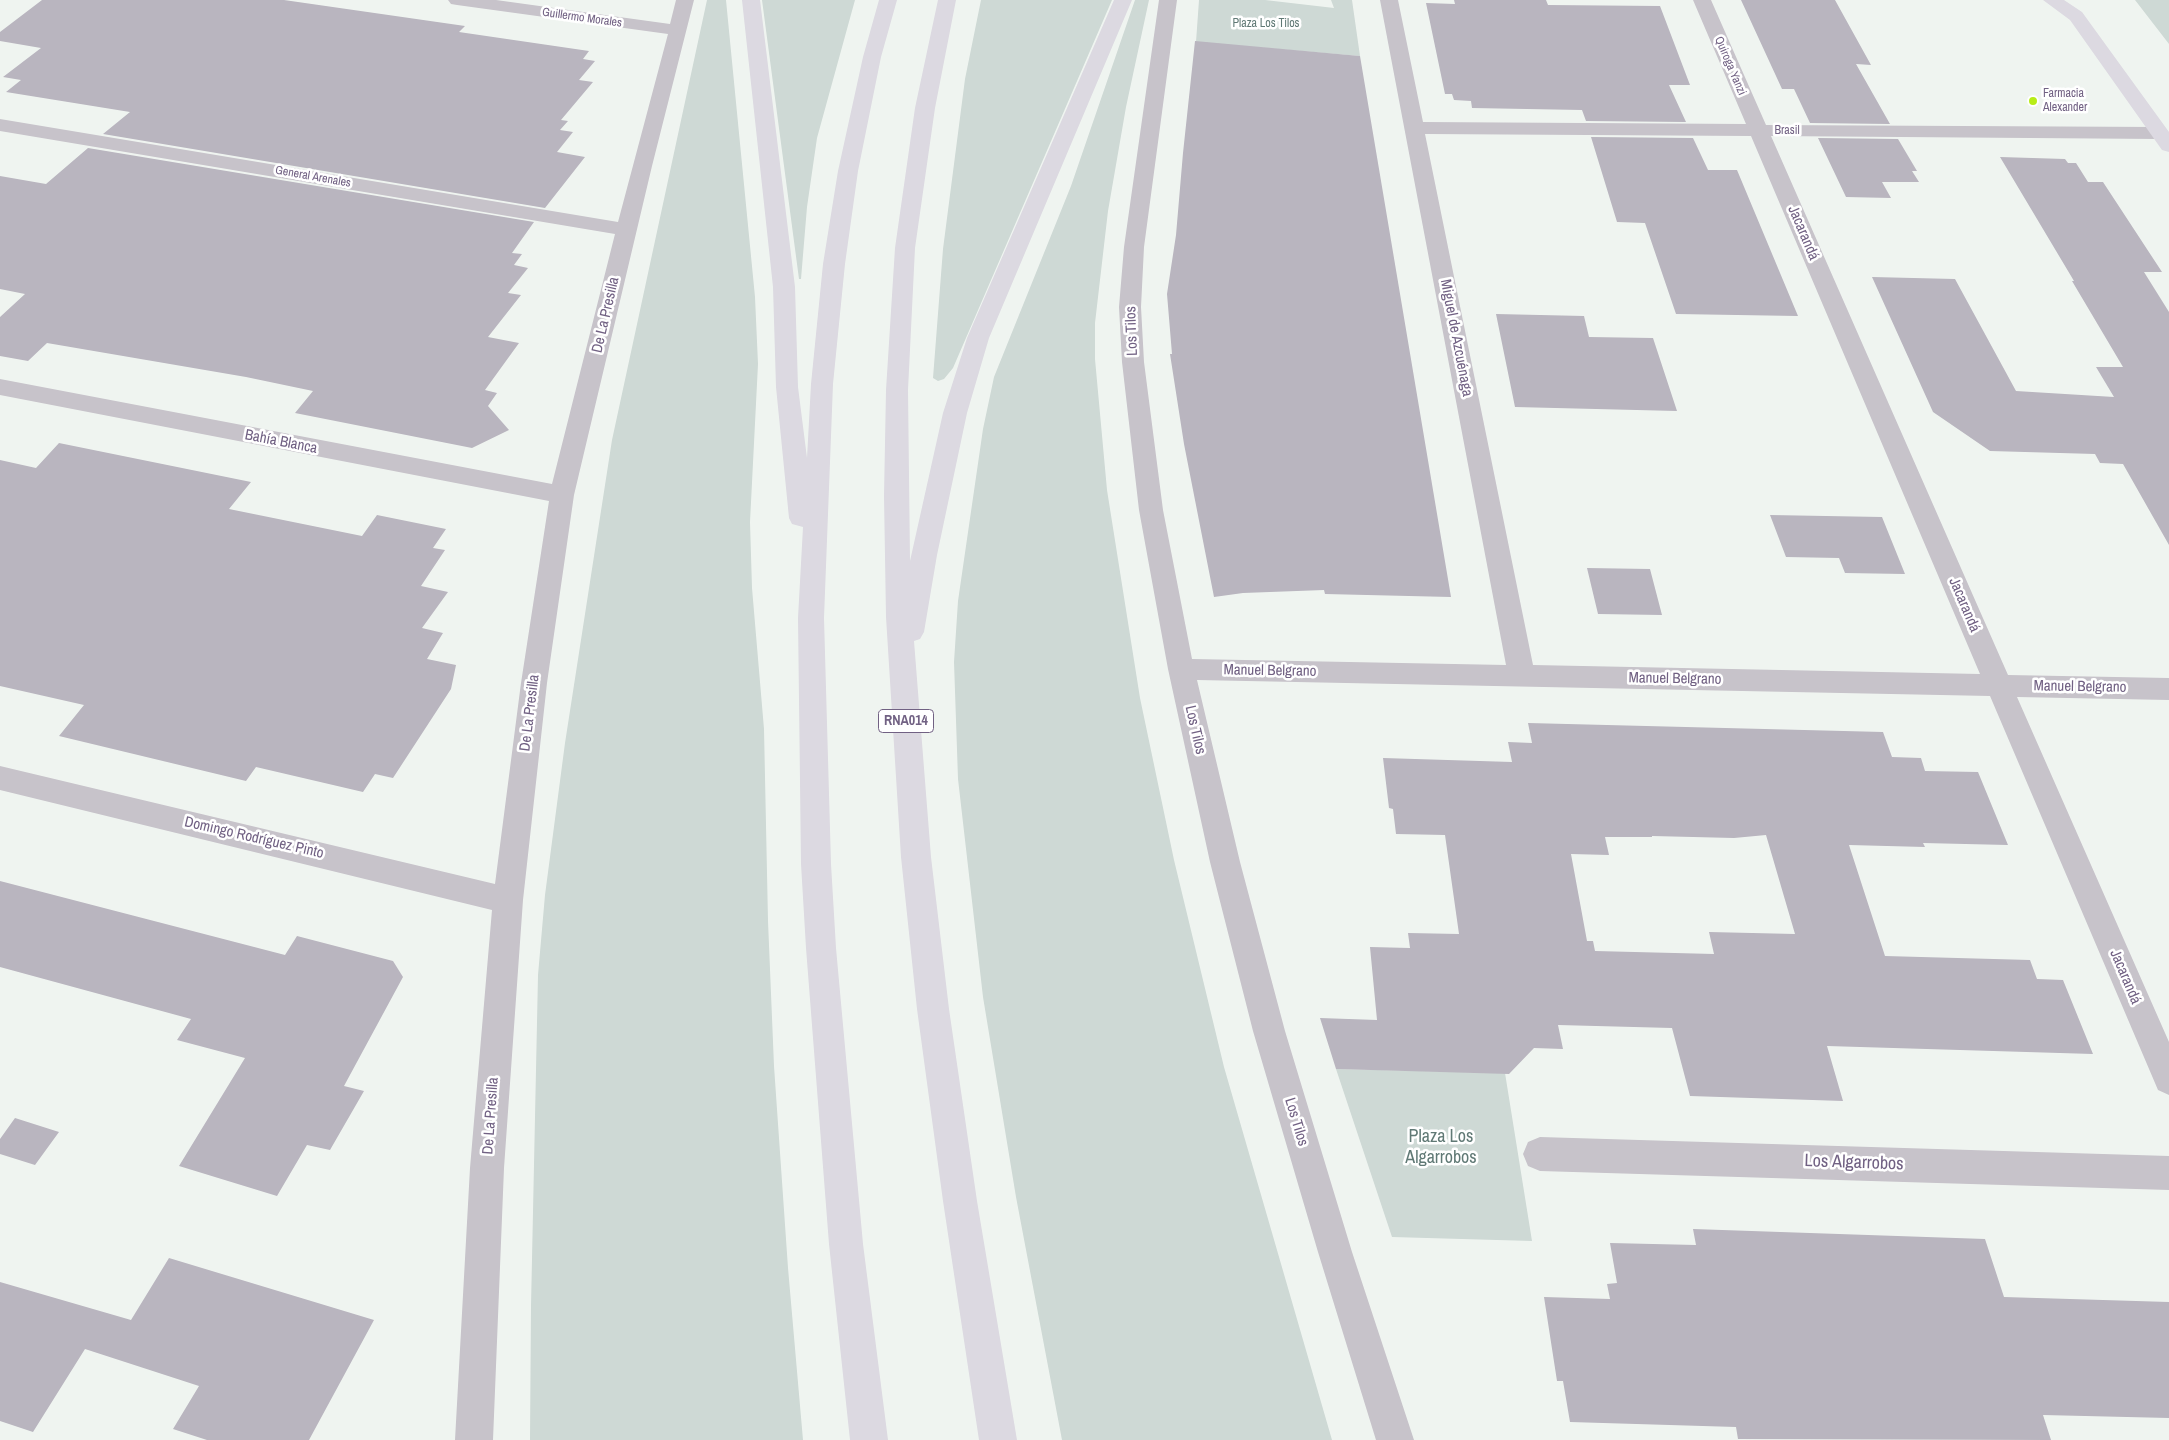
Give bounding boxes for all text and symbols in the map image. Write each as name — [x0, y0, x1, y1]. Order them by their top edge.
street label: Guillermo Morales — [541, 5, 623, 31]
park label: Plaza Los Tilos — [1232, 17, 1300, 31]
street label: Quiroga Yanzi — [1711, 34, 1749, 98]
place label: Farmacia Alexander — [2043, 87, 2087, 115]
marker: Farmacia Alexander — [2027, 95, 2039, 107]
street label: Brasil — [1774, 124, 1800, 138]
street label: General Arenales — [274, 163, 352, 191]
street label: Jacarandá — [1783, 203, 1823, 263]
street label: De La Presilla — [589, 275, 623, 355]
street label: Miguel de Azcuénaga — [1436, 278, 1476, 398]
street label: Los Tilos — [1122, 306, 1142, 356]
street label: Bahía Blanca — [243, 426, 319, 458]
street label: Jacarandá — [1944, 575, 1984, 635]
street label: Manuel Belgrano — [1223, 661, 1317, 681]
street label: Manuel Belgrano — [1628, 669, 1722, 689]
street label: De La Presilla — [516, 674, 544, 752]
street label: Manuel Belgrano — [2033, 677, 2127, 697]
street label: Los Tilos — [1181, 704, 1209, 756]
road number: RNA014 — [878, 709, 934, 732]
street label: Domingo Rodríguez Pinto — [183, 813, 325, 863]
street label: Jacarandá — [2105, 947, 2145, 1007]
street label: De La Presilla — [479, 1077, 503, 1155]
street label: Los Tilos — [1280, 1096, 1312, 1148]
park label: Plaza Los Algarrobos — [1405, 1126, 1477, 1168]
street label: Los Algarrobos — [1804, 1150, 1904, 1176]

